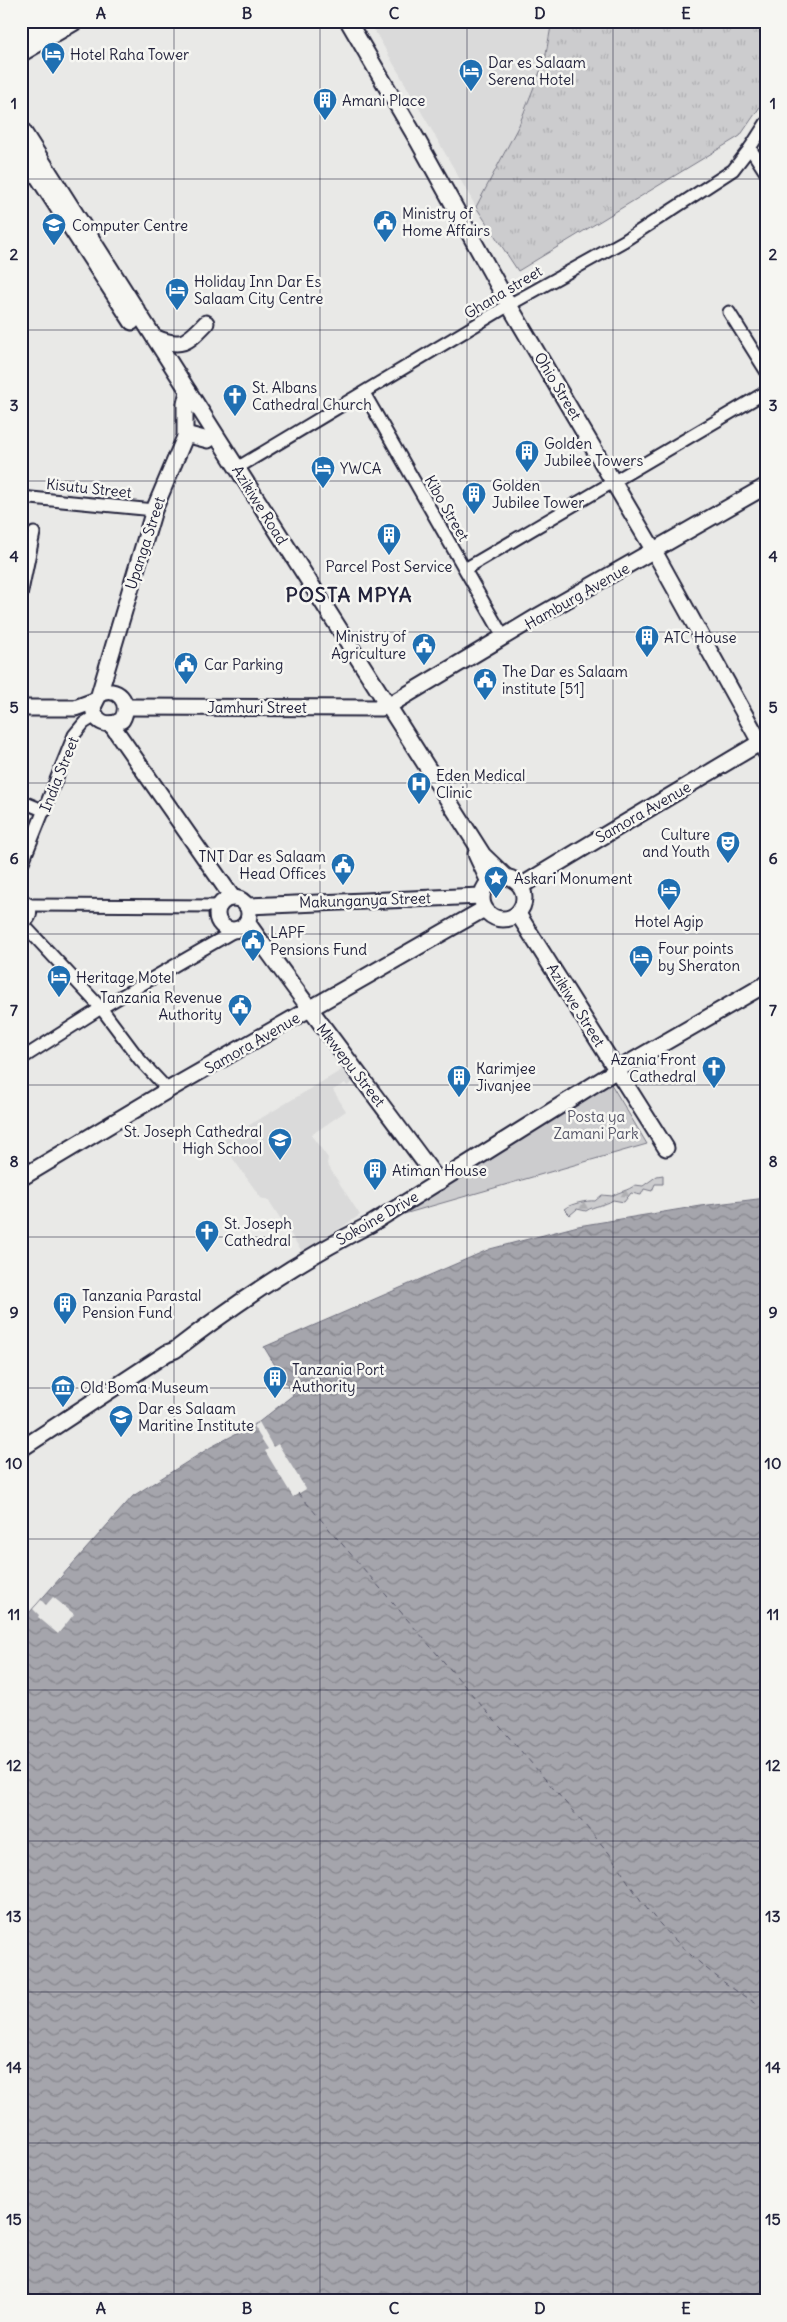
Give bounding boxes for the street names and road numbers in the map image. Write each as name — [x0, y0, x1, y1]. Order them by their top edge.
street label: Ghana street — [461, 261, 545, 323]
street label: Ohio Street — [530, 349, 586, 423]
street label: Azikiwe Road — [228, 462, 292, 548]
street label: Kibo Street — [421, 472, 473, 544]
street label: Kisutu Street — [45, 474, 133, 502]
street label: Upanga Street — [121, 494, 169, 592]
street label: Hamburg Avenue — [521, 558, 633, 634]
street label: Jamhuri Street — [207, 698, 307, 717]
street label: India Street — [35, 734, 83, 814]
street label: Samora Avenue — [592, 777, 694, 847]
street label: Makunganya Street — [299, 888, 431, 912]
street label: Azikiwe Street — [543, 960, 609, 1050]
street label: Samora Avenue — [201, 1008, 303, 1078]
street label: Mkwepu Street — [313, 1020, 389, 1110]
street label: Sokoine Drive — [332, 1187, 422, 1249]

